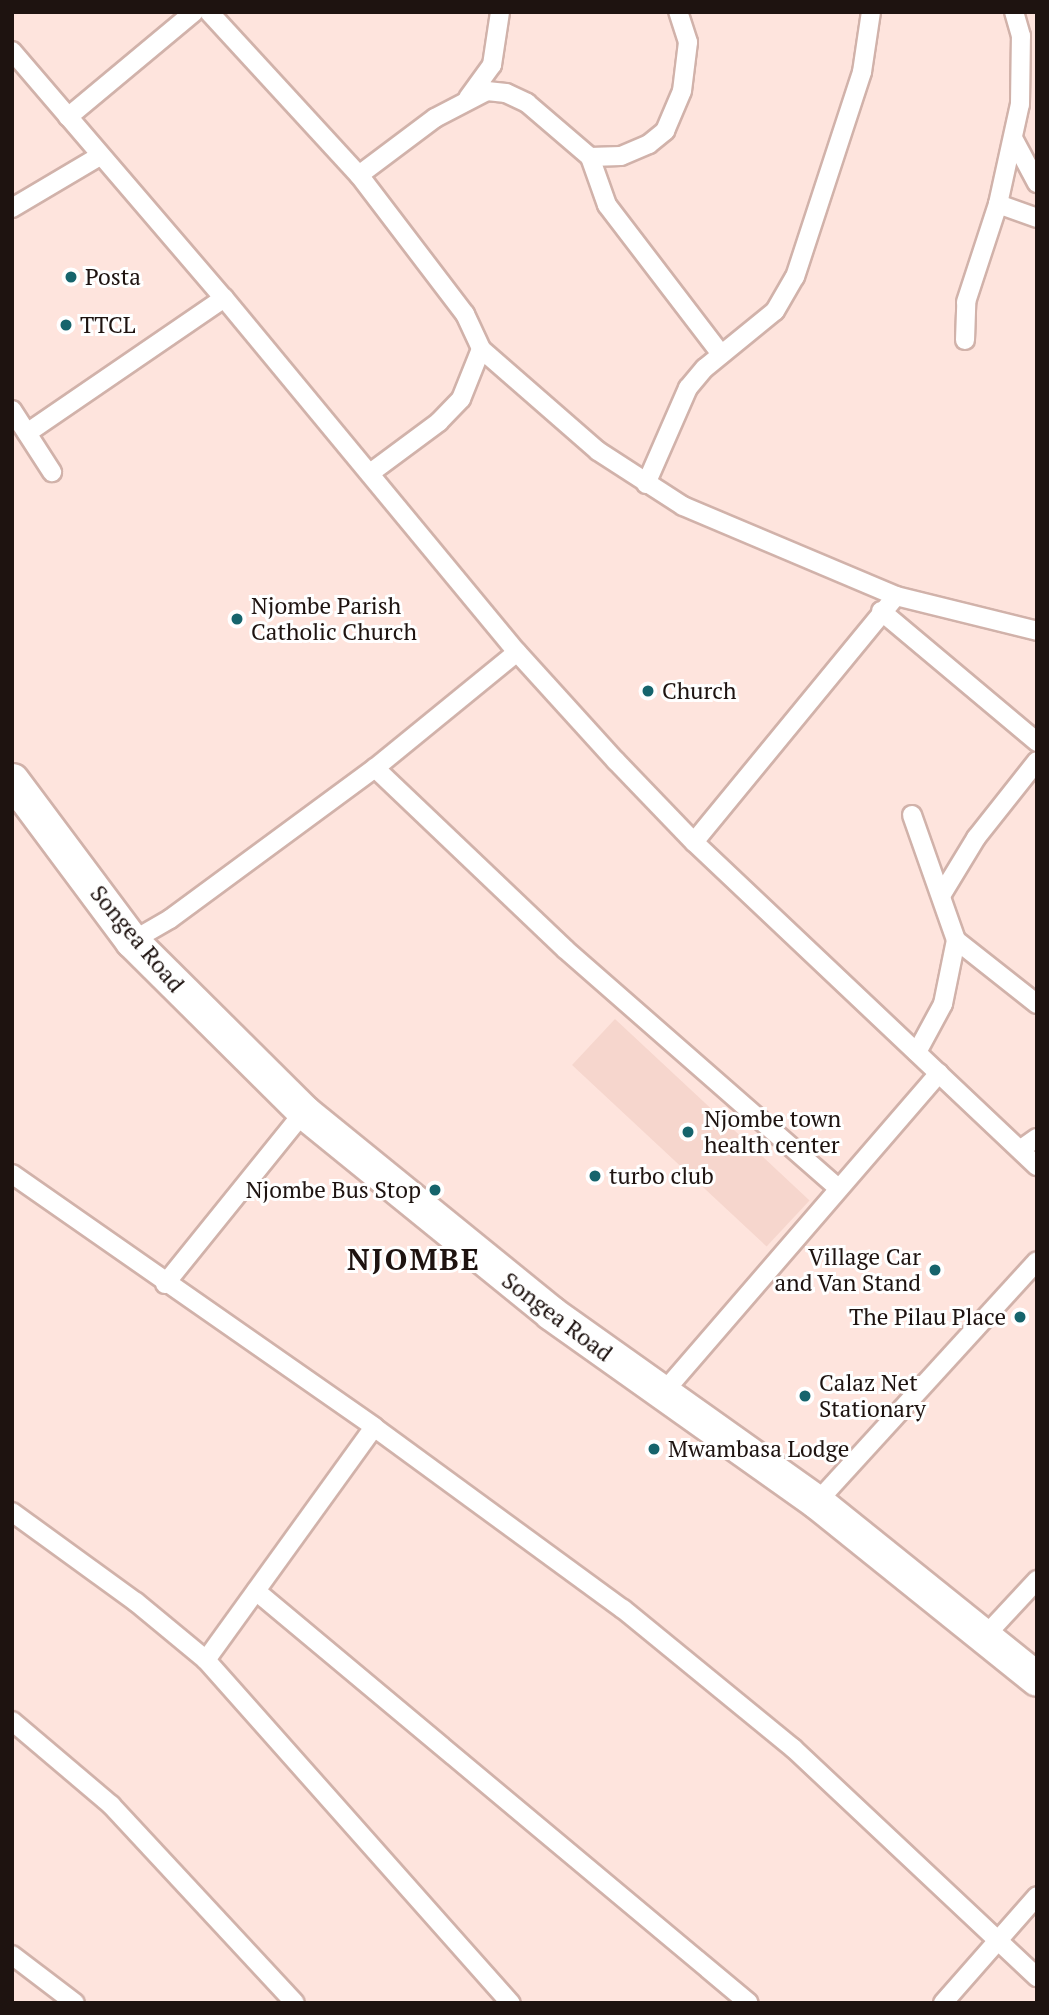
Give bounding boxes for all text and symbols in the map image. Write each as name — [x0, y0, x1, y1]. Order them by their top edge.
place label: Posta — [85, 263, 141, 291]
marker: Posta — [63, 269, 79, 285]
place label: TTCL — [80, 311, 135, 339]
marker: TTCL — [58, 317, 74, 333]
place label: Njombe Parish Catholic Church — [251, 592, 417, 646]
marker: Njombe Parish Catholic Church — [229, 611, 245, 627]
place label: Church — [662, 677, 737, 705]
marker: Church — [640, 683, 656, 699]
street label: Songea Road — [84, 880, 190, 998]
place label: Njombe town health center — [704, 1105, 841, 1159]
marker: Njombe town health center — [678, 1122, 698, 1142]
place label: turbo club — [609, 1162, 714, 1190]
marker: turbo club — [587, 1168, 603, 1184]
place label: Njombe Bus Stop — [246, 1176, 421, 1204]
marker: Njombe Bus Stop — [427, 1182, 443, 1198]
district label: NJOMBE — [348, 1241, 480, 1277]
place label: Village Car and Van Stand — [774, 1243, 921, 1297]
marker: Village Car and Van Stand — [927, 1262, 943, 1278]
street label: Songea Road — [496, 1267, 618, 1367]
place label: The Pilau Place — [849, 1303, 1006, 1331]
marker: The Pilau Place — [1012, 1309, 1028, 1325]
place label: Calaz Net Stationary — [819, 1369, 926, 1423]
marker: Calaz Net Stationary — [797, 1388, 813, 1404]
place label: Mwambasa Lodge — [668, 1435, 849, 1463]
marker: Mwambasa Lodge — [646, 1441, 662, 1457]

